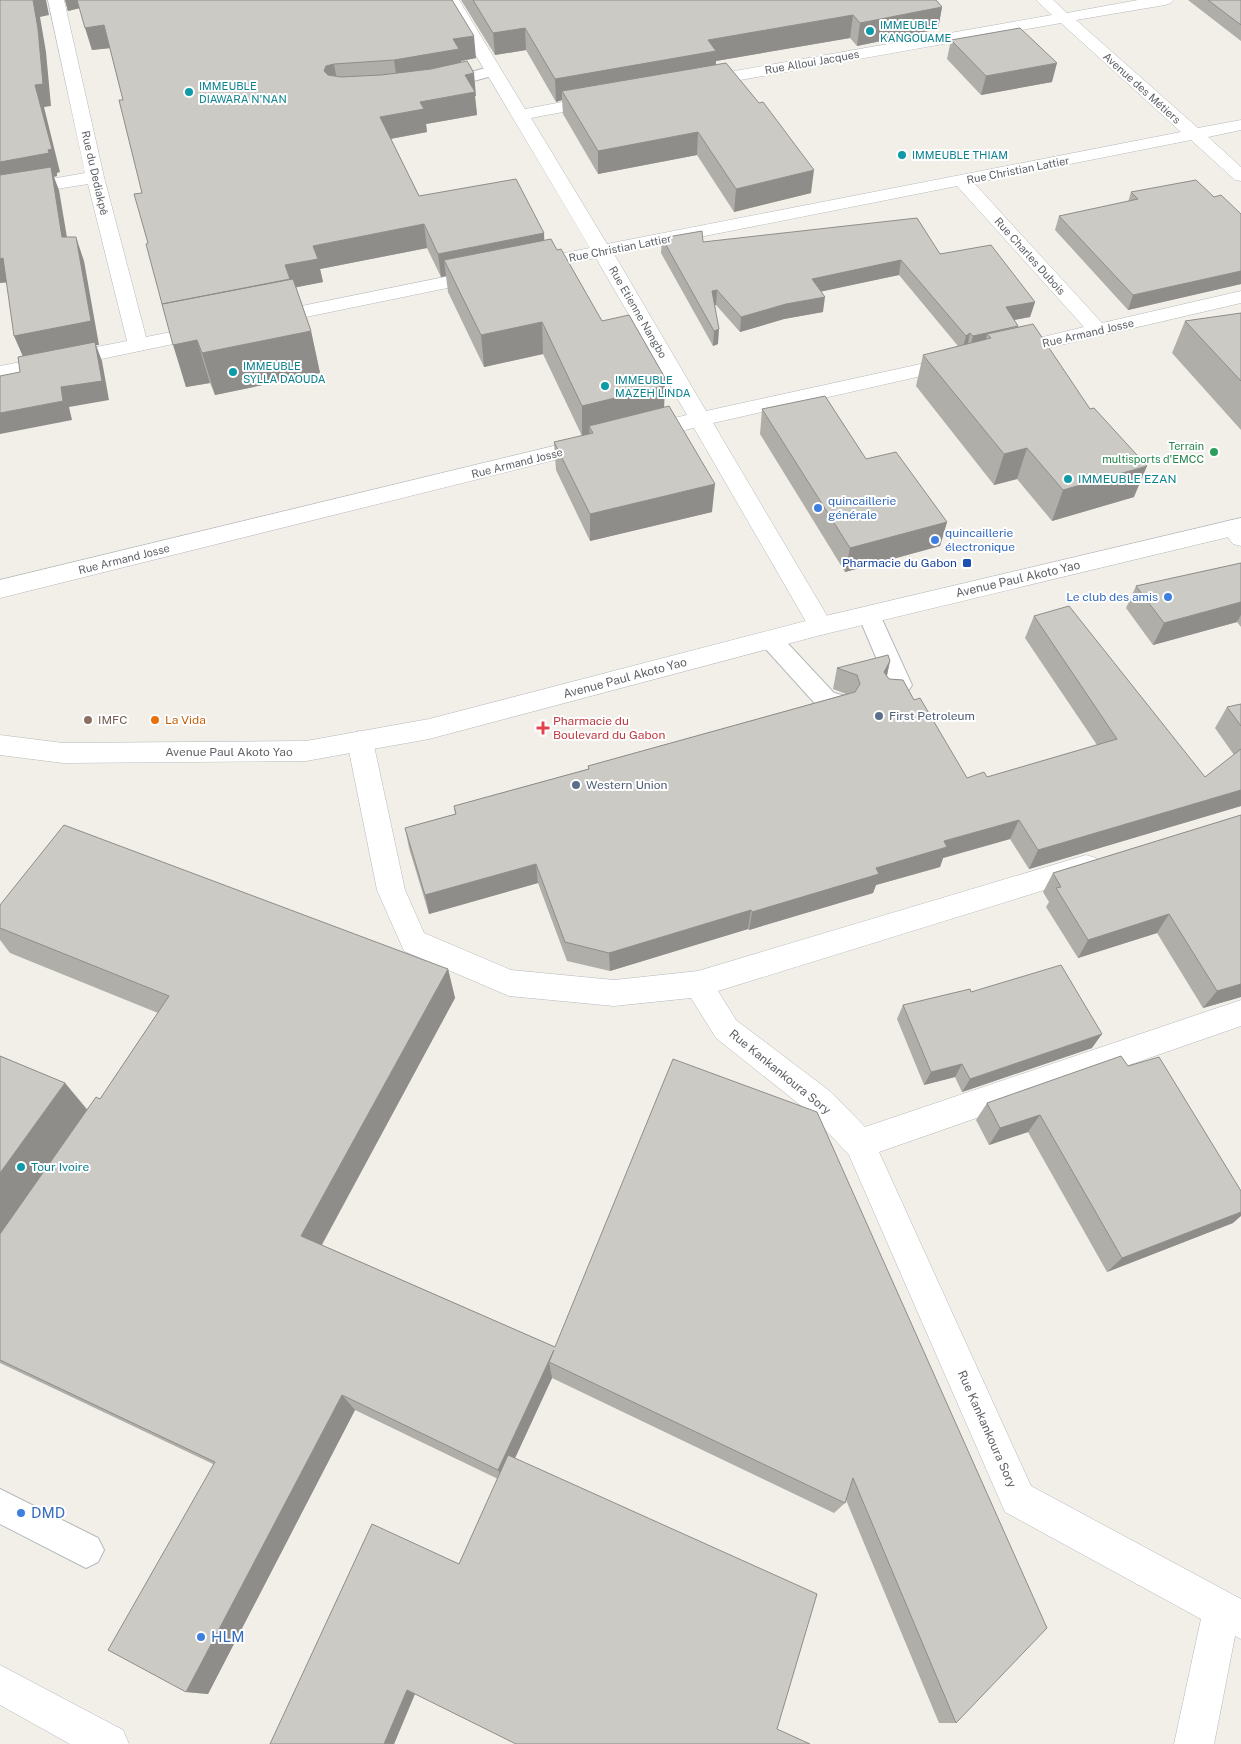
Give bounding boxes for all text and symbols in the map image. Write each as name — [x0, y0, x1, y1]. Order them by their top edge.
place label: IMMEUBLE KANGOUAME — [880, 19, 952, 44]
marker: IMMEUBLE KANGOUAME — [864, 25, 876, 37]
street label: Rue Alloui Jacques — [764, 48, 861, 76]
street label: Avenue des Métiers — [1101, 50, 1183, 126]
place label: IMMEUBLE DIAWARA N'NAN — [199, 80, 287, 105]
marker: IMMEUBLE DIAWARA N'NAN — [183, 86, 195, 98]
street label: Rue du Dediakpê — [79, 130, 111, 216]
marker: IMMEUBLE THIAM — [896, 149, 908, 161]
place label: IMMEUBLE THIAM — [912, 149, 1008, 161]
street label: Rue Christian Lattier — [966, 154, 1070, 186]
street label: Rue Charles Dubois — [992, 215, 1068, 297]
street label: Rue Christian Lattier — [568, 232, 672, 264]
street label: Rue Etienne Nangbo — [607, 264, 669, 360]
street label: Rue Armand Josse — [1041, 317, 1135, 349]
place label: IMMEUBLE SYLLA DAOUDA — [243, 360, 326, 385]
marker: IMMEUBLE SYLLA DAOUDA — [227, 366, 239, 378]
place label: IMMEUBLE MAZEH LINDA — [615, 374, 691, 399]
marker: IMMEUBLE MAZEH LINDA — [599, 380, 611, 392]
place label: Terrain multisports d'EMCC — [1102, 440, 1204, 465]
street label: Rue Armand Josse — [470, 446, 564, 480]
marker: Terrain multisports d'EMCC — [1208, 446, 1220, 458]
place label: IMMEUBLE EZAN — [1078, 472, 1177, 486]
marker: IMMEUBLE EZAN — [1062, 473, 1074, 485]
place label: quincaillerie générale — [828, 494, 897, 522]
marker: quincaillerie générale — [812, 502, 824, 514]
place label: quincaillerie électronique — [945, 526, 1015, 554]
marker: quincaillerie électronique — [929, 534, 941, 546]
street label: Rue Armand Josse — [77, 542, 171, 576]
place label: Pharmacie du Gabon — [842, 556, 957, 570]
marker: Pharmacie du Gabon — [961, 557, 973, 569]
street label: Avenue Paul Akoto Yao — [954, 558, 1082, 600]
place label: Le club des amis — [1066, 590, 1158, 604]
marker: Le club des amis — [1162, 591, 1174, 603]
street label: Avenue Paul Akoto Yao — [562, 655, 689, 701]
place label: First Petroleum — [889, 709, 975, 723]
marker: First Petroleum — [873, 710, 885, 722]
place label: IMFC — [98, 713, 127, 727]
place label: La Vida — [165, 713, 206, 727]
marker: IMFC — [82, 714, 94, 726]
marker: La Vida — [149, 714, 161, 726]
place label: Pharmacie du Boulevard du Gabon — [553, 714, 665, 742]
marker: Pharmacie du Boulevard du Gabon — [537, 722, 549, 734]
street label: Avenue Paul Akoto Yao — [165, 745, 293, 759]
place label: Western Union — [586, 778, 668, 792]
marker: Western Union — [570, 779, 582, 791]
street label: Rue Kankankoura Sory — [726, 1027, 834, 1118]
place label: Tour Ivoire — [31, 1160, 89, 1174]
marker: Tour Ivoire — [15, 1161, 27, 1173]
street label: Rue Kankankoura Sory — [955, 1368, 1019, 1490]
place label: DMD — [31, 1504, 65, 1521]
marker: DMD — [15, 1507, 27, 1519]
place label: HLM — [211, 1628, 244, 1645]
marker: HLM — [195, 1631, 207, 1643]

